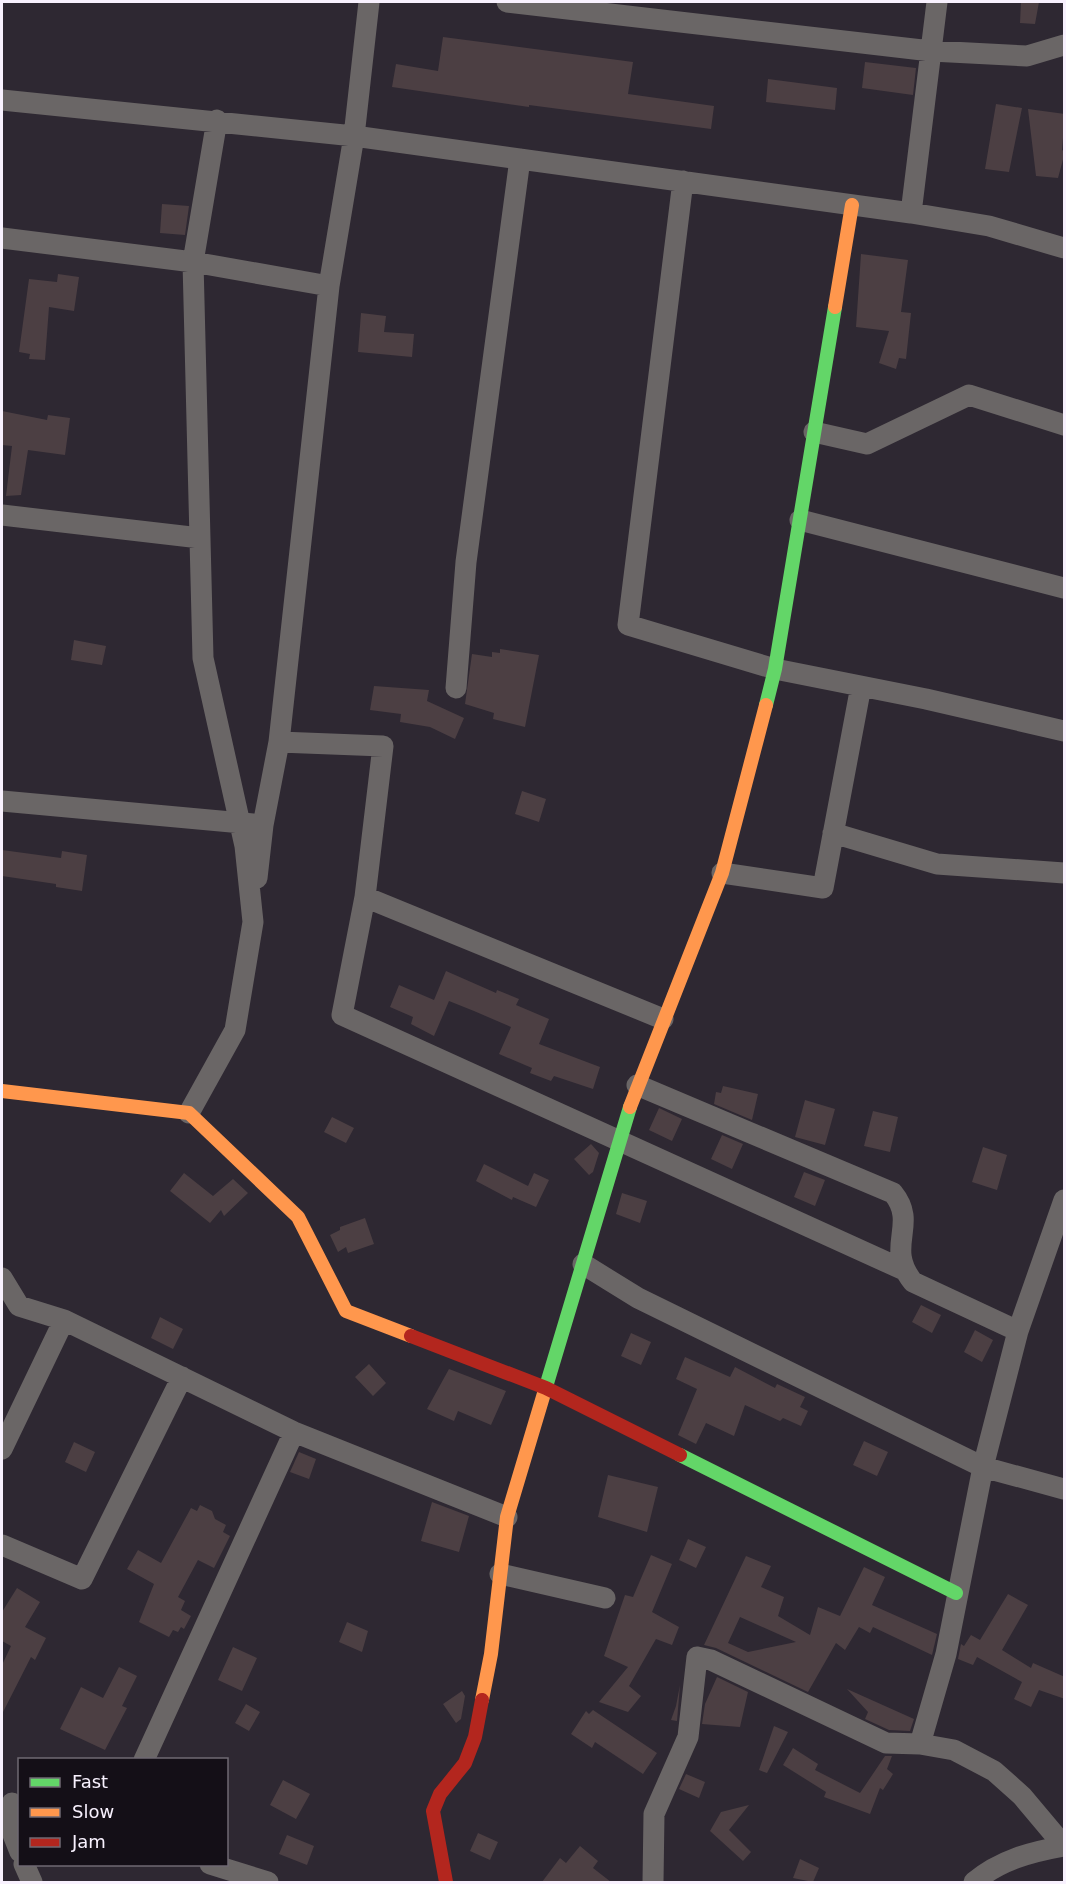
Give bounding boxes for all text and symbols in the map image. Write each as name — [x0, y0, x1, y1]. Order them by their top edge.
legend — [18, 1758, 228, 1866]
text: Fast — [72, 1771, 108, 1792]
text: Slow — [72, 1801, 114, 1822]
text: Jam — [71, 1831, 106, 1852]

